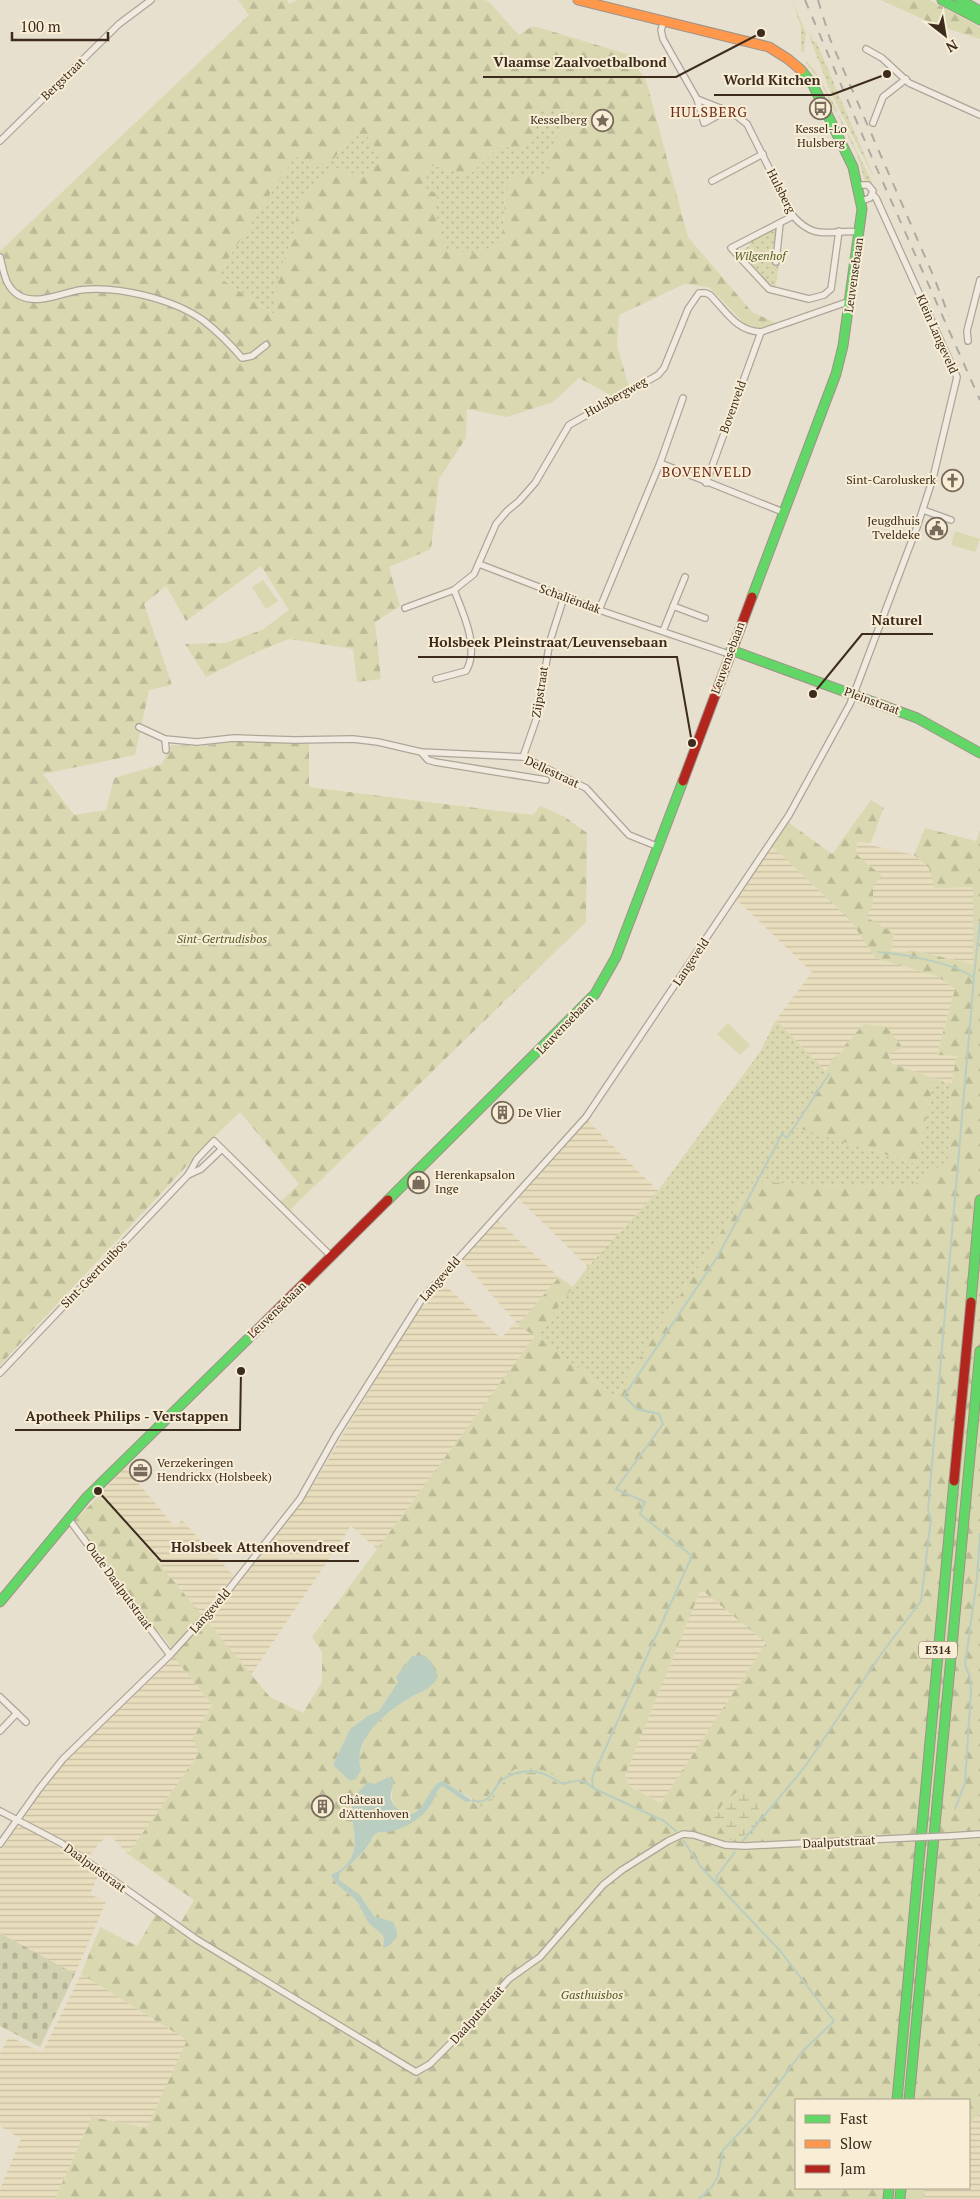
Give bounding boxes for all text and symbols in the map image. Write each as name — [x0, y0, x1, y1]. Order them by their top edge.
scale bar — [12, 10, 109, 42]
north arrow — [920, 10, 970, 60]
text: 100 m — [20, 16, 61, 36]
text: N — [942, 36, 961, 58]
callout: Vlaamse Zaalvoetbalbond — [483, 48, 676, 77]
text: Vlaamse Zaalvoetbalbond — [493, 52, 667, 71]
street label: Bergstraat — [38, 54, 88, 103]
callout: World Kitchen — [714, 66, 831, 95]
text: World Kitchen — [724, 70, 821, 89]
bus stop icon: Kessel-Lo Hulsberg — [809, 96, 833, 120]
district label: HULSBERG — [670, 102, 748, 121]
place icon: Kesselberg — [591, 108, 615, 132]
place label: Kesselberg — [530, 112, 588, 127]
place label: Kessel-Lo Hulsberg — [795, 121, 847, 150]
street label: Hulsberg — [764, 166, 799, 216]
street label: Leuvensebaan — [841, 236, 866, 313]
park label: Wilgenhof — [734, 248, 788, 263]
street label: Klein Langeveld — [913, 292, 962, 376]
street label: Hulsbergweg — [582, 373, 650, 420]
street label: Bovenveld — [716, 378, 749, 435]
district label: BOVENVELD — [662, 462, 752, 481]
church icon: Sint-Caroluskerk — [940, 468, 964, 492]
place label: Sint-Caroluskerk — [846, 472, 937, 487]
place label: Jeugdhuis Tveldeke — [867, 513, 920, 542]
public building icon: Jeugdhuis Tveldeke — [924, 516, 948, 540]
street label: Schaliëndak — [537, 580, 604, 617]
callout: Naturel — [862, 605, 933, 634]
text: Naturel — [872, 610, 923, 629]
street label: Leuvensebaan — [708, 620, 748, 696]
callout: Holsbeek Pleinstraat/Leuvensebaan — [418, 628, 677, 657]
text: Holsbeek Pleinstraat/Leuvensebaan — [429, 632, 667, 651]
street label: Zijpstraat — [528, 665, 551, 719]
street label: Pleinstraat — [842, 683, 903, 718]
street label: Dellestraat — [522, 752, 582, 791]
park label: Sint-Gertrudisbos — [177, 931, 267, 946]
street label: Langeveld — [669, 935, 712, 988]
street label: Leuvensebaan — [533, 992, 596, 1057]
building icon: De Vlier — [490, 1101, 514, 1125]
place label: De Vlier — [518, 1105, 562, 1120]
place label: Herenkapsalon Inge — [435, 1167, 515, 1196]
shop icon: Herenkapsalon Inge — [407, 1170, 431, 1194]
street label: Sint-Geertruibos — [57, 1236, 130, 1311]
street label: Langeveld — [416, 1253, 463, 1304]
street label: Leuvensebaan — [244, 1278, 309, 1341]
callout: Apotheek Philips - Verstappen — [15, 1401, 240, 1430]
text: Apotheek Philips - Verstappen — [25, 1406, 229, 1425]
place label: Verzekeringen Hendrickx (Holsbeek) — [157, 1455, 272, 1484]
office icon: Verzekeringen Hendrickx (Holsbeek) — [129, 1458, 153, 1482]
callout: Holsbeek Attenhovendreef — [161, 1532, 359, 1561]
text: Holsbeek Attenhovendreef — [171, 1537, 351, 1556]
street label: Oude Daalputstraat — [83, 1539, 157, 1633]
street label: Langeveld — [186, 1585, 233, 1636]
road number: E314 — [919, 1642, 957, 1658]
place label: Château d'Attenhoven — [339, 1792, 409, 1821]
building icon: Château d'Attenhoven — [311, 1795, 335, 1819]
street label: Daalputstraat — [802, 1832, 876, 1851]
street label: Daalputstraat — [61, 1840, 130, 1895]
street label: Daalputstraat — [447, 1982, 507, 2047]
park label: Gasthuisbos — [561, 1987, 623, 2002]
legend — [795, 2099, 970, 2189]
text: Fast — [840, 2108, 868, 2128]
text: Slow — [840, 2133, 873, 2153]
text: Jam — [840, 2158, 866, 2178]

